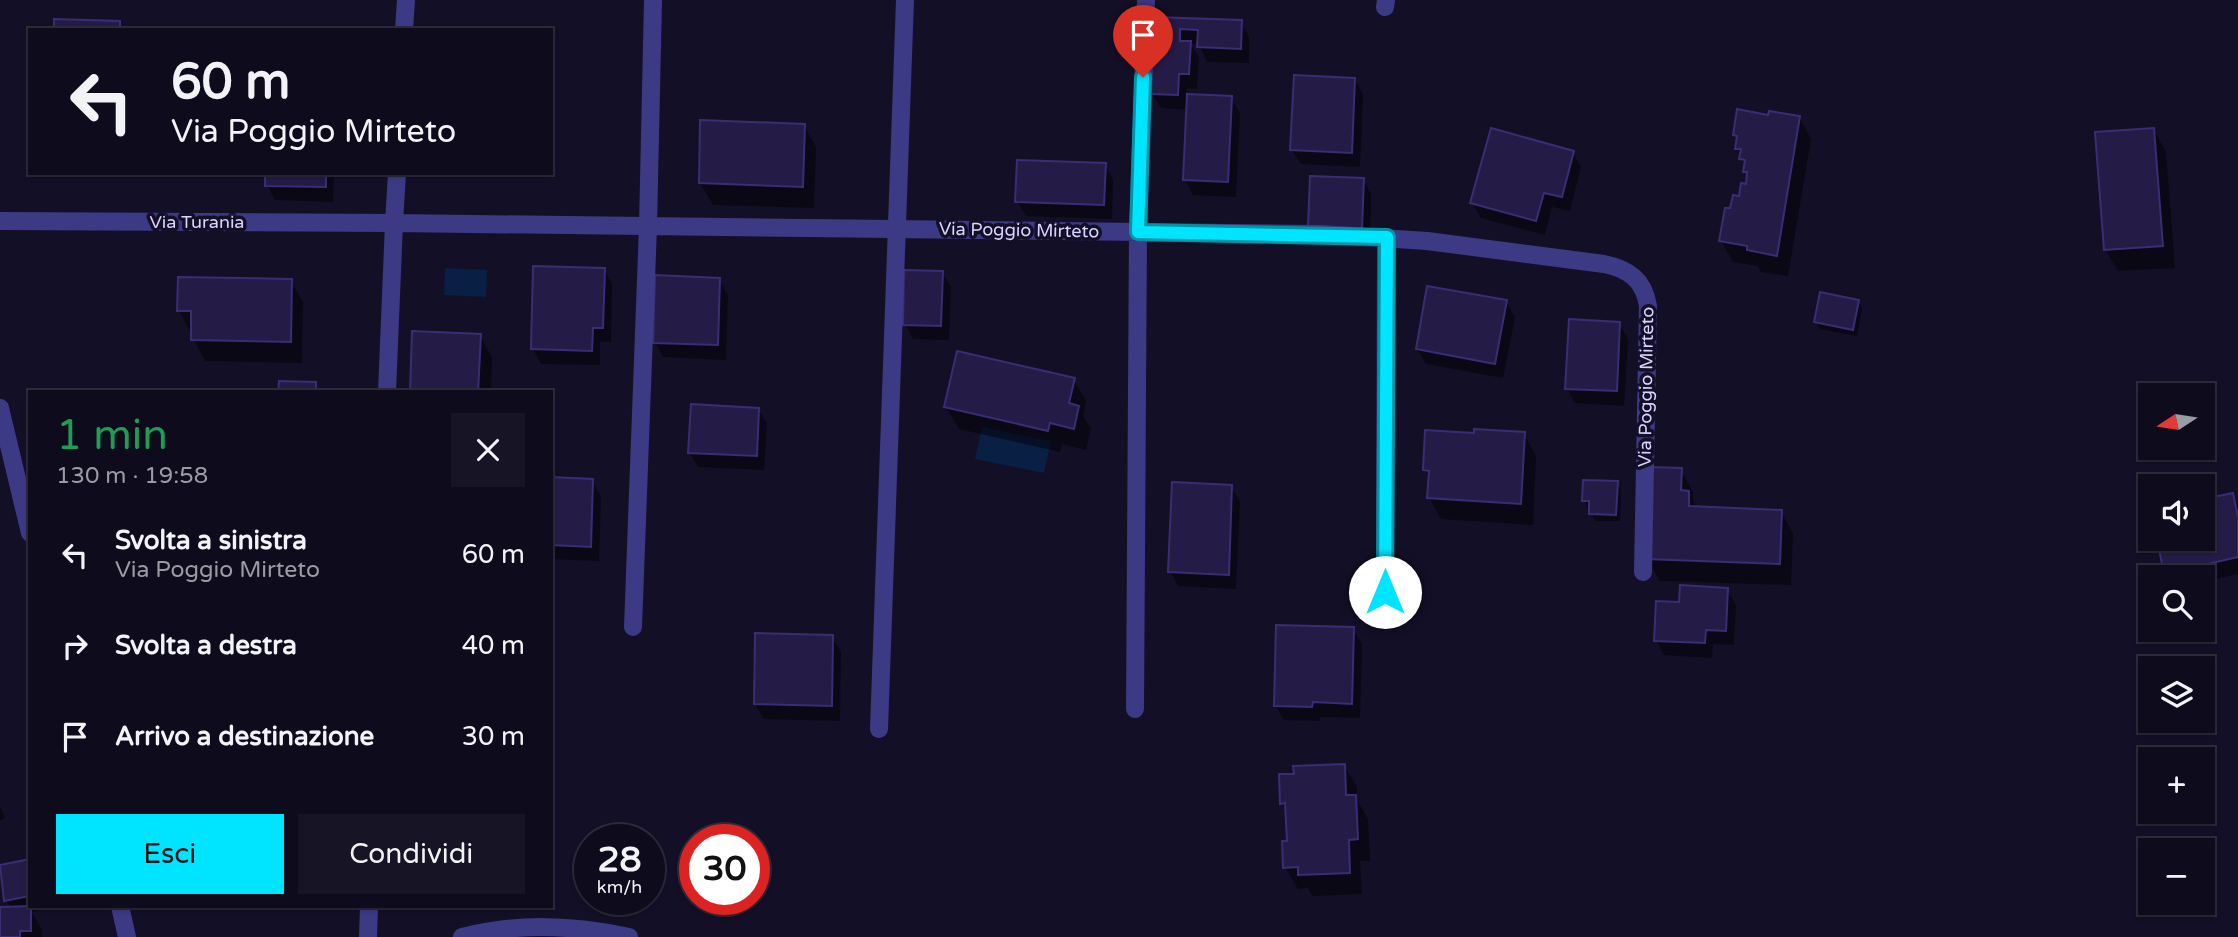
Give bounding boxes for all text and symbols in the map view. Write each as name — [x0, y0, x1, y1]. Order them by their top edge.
pin — [1113, 5, 1173, 77]
icon: arrive — [1124, 16, 1162, 54]
text: 60 m — [171, 53, 290, 112]
icon: left — [56, 56, 147, 147]
text: Via Poggio Mirteto — [171, 113, 456, 151]
street label: Via Turania — [149, 211, 245, 233]
street label: Via Poggio Mirteto — [939, 218, 1099, 242]
street label: Via Poggio Mirteto — [1634, 307, 1658, 467]
north arrow — [2138, 383, 2216, 460]
map controls — [2138, 383, 2215, 915]
text: 1 min — [56, 410, 168, 461]
button: close — [451, 413, 525, 487]
text: 130 m · 19:58 — [56, 462, 208, 490]
button: sound — [2138, 474, 2215, 551]
text: Svolta a sinistra — [115, 525, 307, 556]
icon: left — [56, 536, 94, 574]
text: 60 m — [462, 539, 525, 570]
position arrow — [1348, 555, 1422, 629]
text: Via Poggio Mirteto — [115, 556, 320, 584]
button: search — [2138, 565, 2215, 642]
icon: right — [56, 627, 94, 665]
text: Svolta a destra — [115, 630, 297, 661]
text: 40 m — [462, 630, 525, 661]
button: layers — [2138, 656, 2215, 733]
icon: arrive — [56, 718, 94, 756]
text: Arrivo a destinazione — [115, 721, 374, 752]
text: 30 m — [462, 721, 525, 752]
button: + — [2138, 747, 2215, 824]
button: Esci — [56, 814, 284, 894]
button: Condividi — [298, 814, 525, 894]
speed limit sign: 30 — [679, 824, 770, 915]
button: − — [2138, 838, 2215, 915]
text: 28 — [598, 839, 641, 881]
text: km/h — [597, 876, 642, 898]

